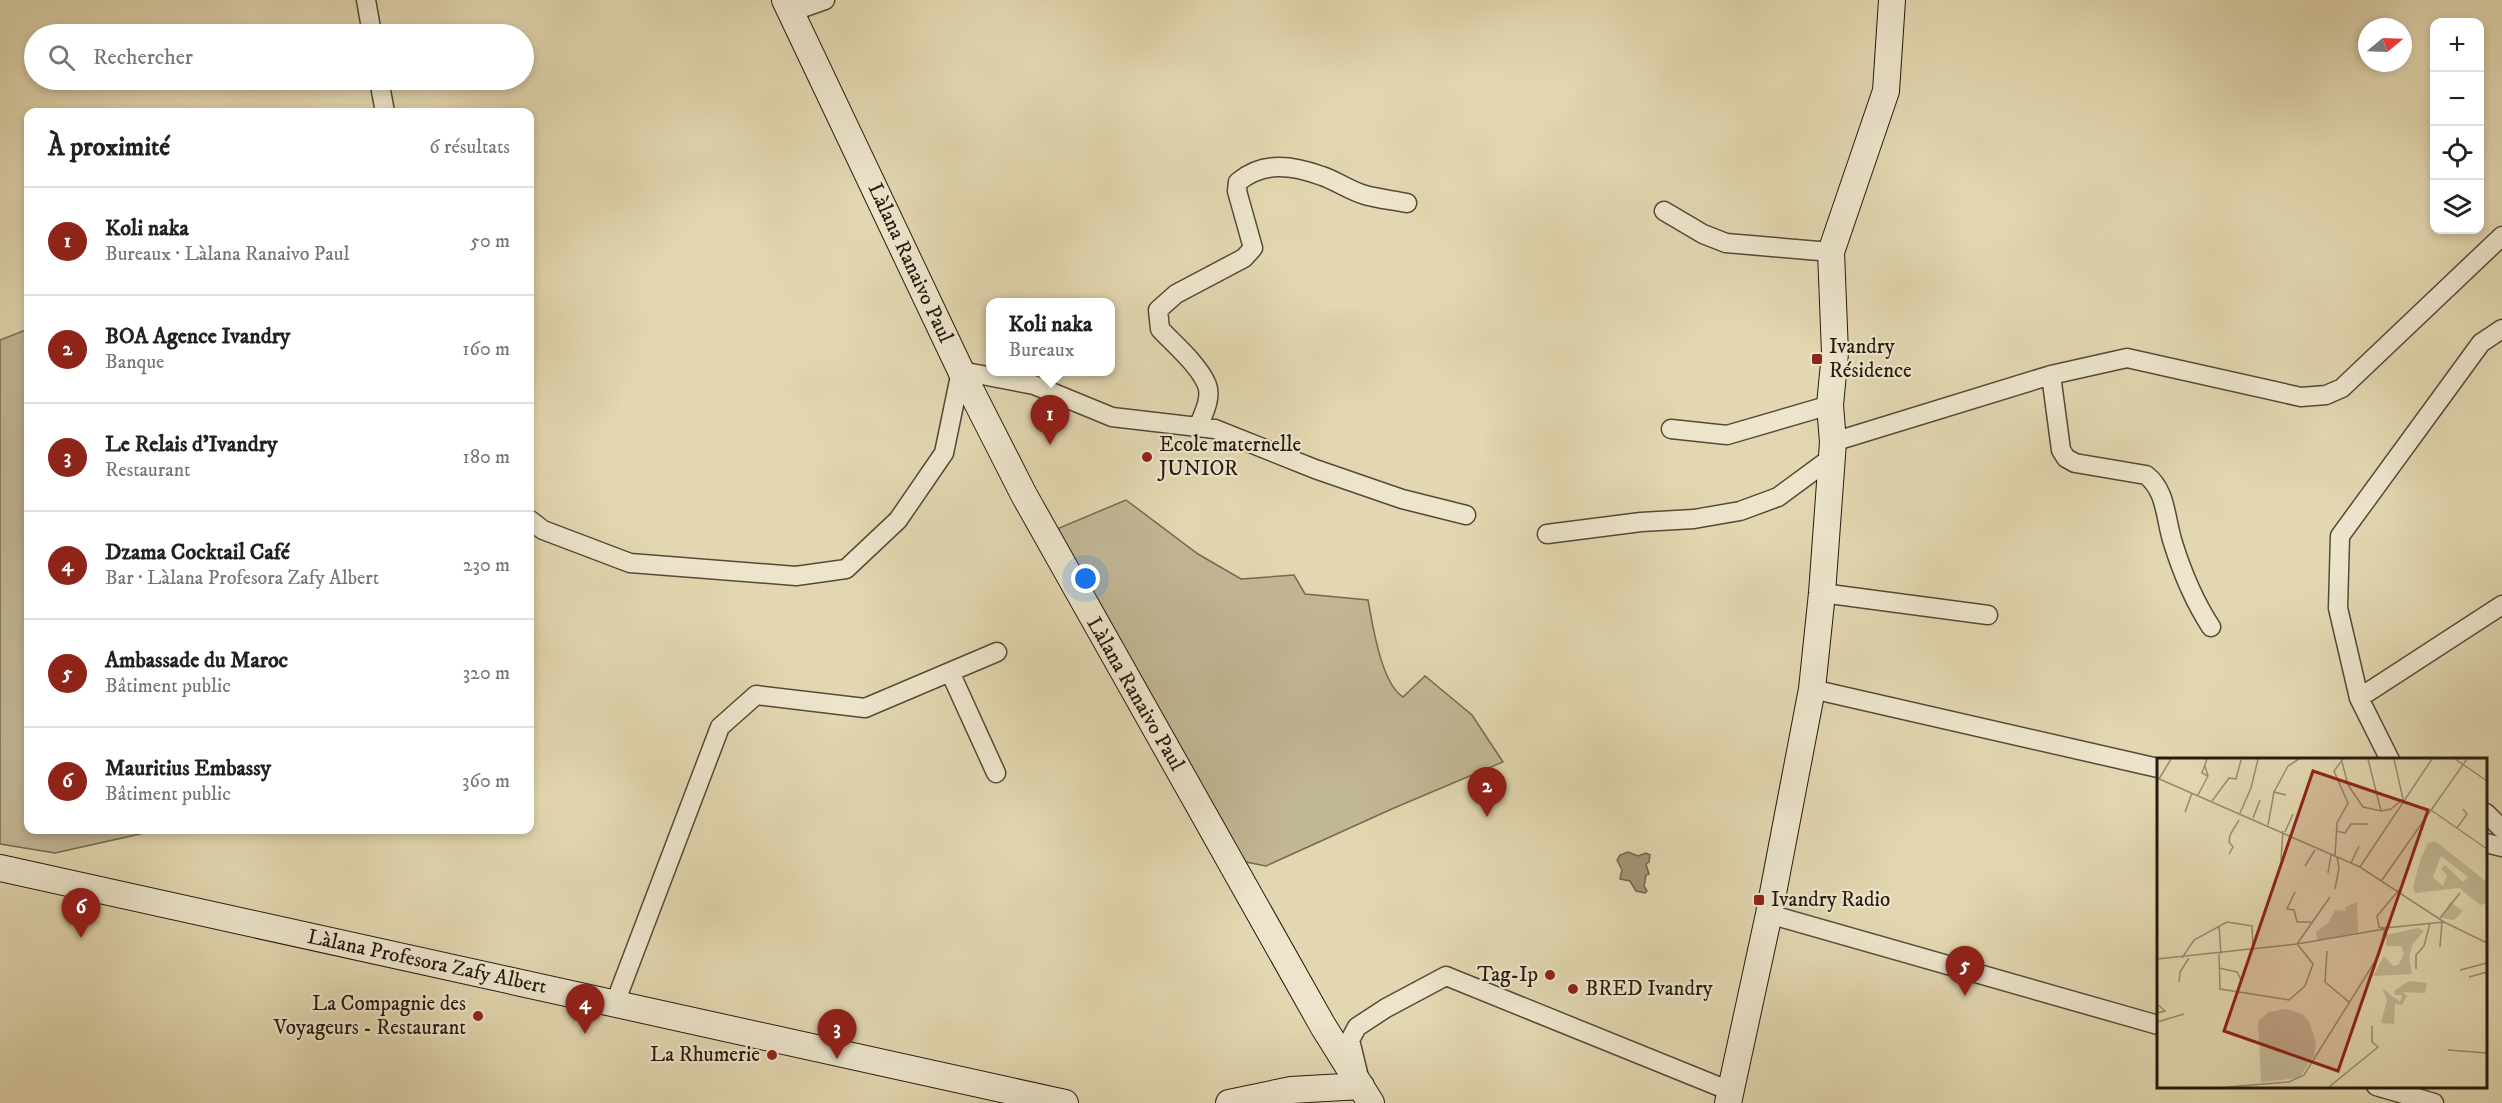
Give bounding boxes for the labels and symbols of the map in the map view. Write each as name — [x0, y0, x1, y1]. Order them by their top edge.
north arrow — [2358, 18, 2412, 72]
street label: Làlana Ranaivo Paul — [862, 179, 959, 348]
place label: Ivandry Résidence — [1829, 334, 1912, 384]
marker: Ivandry Résidence — [1810, 352, 1824, 366]
pin: 1 — [1030, 396, 1070, 445]
place label: Ecole maternelle JUNIOR — [1157, 432, 1302, 482]
marker: Ecole maternelle JUNIOR — [1140, 450, 1154, 464]
your location — [1071, 564, 1100, 593]
street label: Làlana Ranaivo Paul — [1080, 612, 1190, 776]
inset map — [2157, 758, 2487, 1088]
pin: 2 — [1468, 768, 1506, 817]
place label: Ivandry Radio — [1771, 887, 1890, 913]
pin: 6 — [62, 888, 100, 938]
marker: Ivandry Radio — [1752, 893, 1766, 907]
street label: Làlana Profesora Zafy Albert — [305, 924, 549, 1000]
pin: 5 — [1946, 946, 1984, 996]
place label: Tag-Ip — [1477, 962, 1538, 988]
marker: Tag-Ip — [1543, 968, 1557, 982]
place label: BRED Ivandry — [1585, 976, 1714, 1002]
marker: BRED Ivandry — [1566, 982, 1580, 996]
pin: 4 — [566, 984, 604, 1034]
place label: La Compagnie des Voyageurs - Restaurant — [273, 991, 466, 1041]
marker: La Compagnie des Voyageurs - Restaurant — [471, 1009, 485, 1023]
pin: 3 — [818, 1010, 856, 1059]
place label: La Rhumerie — [650, 1042, 760, 1068]
marker: La Rhumerie — [765, 1048, 779, 1062]

